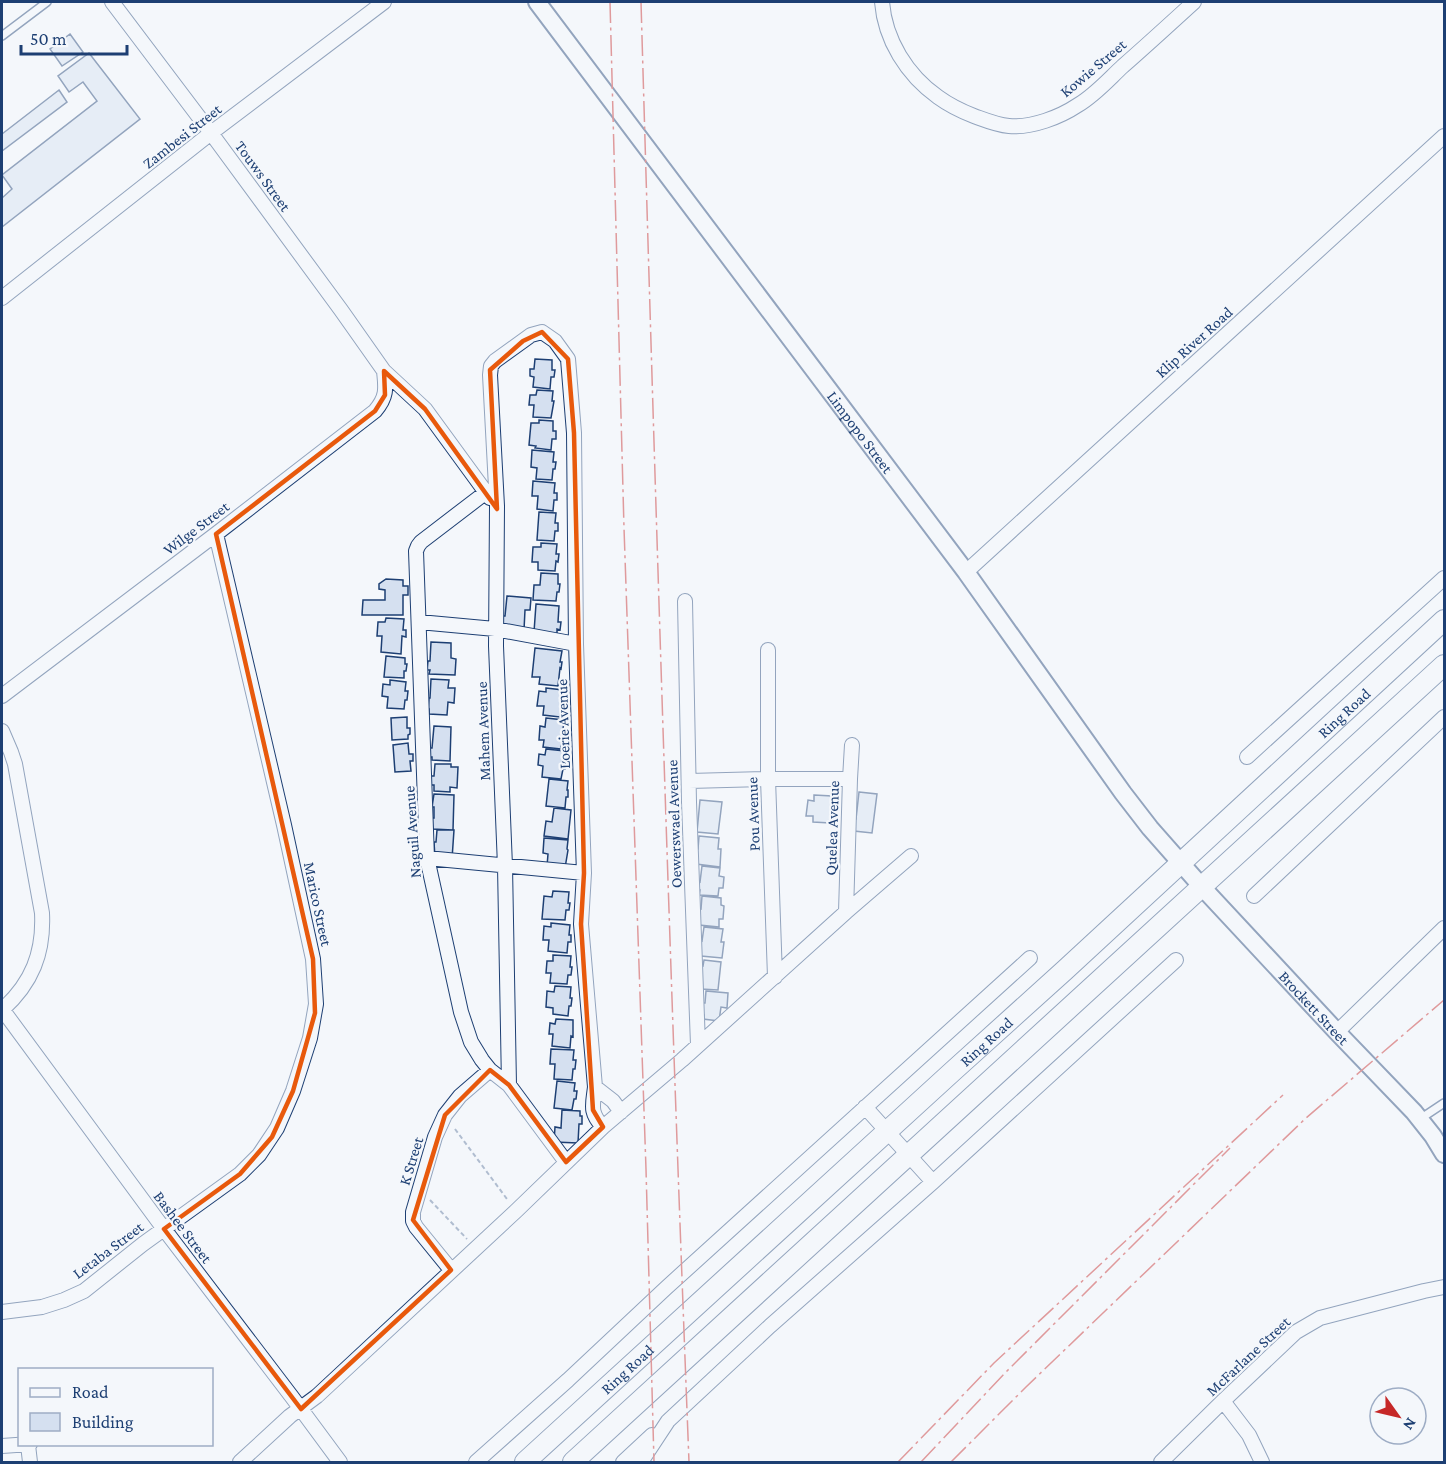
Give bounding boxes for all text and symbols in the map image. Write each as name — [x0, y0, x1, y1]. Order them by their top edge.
scale bar — [21, 18, 128, 56]
text: 50 m — [30, 29, 67, 49]
street label: Kowie Street — [1057, 35, 1130, 100]
street label: Zambesi Street — [139, 100, 225, 172]
street label: Touws Street — [232, 137, 295, 215]
street label: Klip River Road — [1152, 303, 1237, 382]
street label: Limpopo Street — [824, 388, 897, 477]
street label: Wilge Street — [160, 497, 233, 559]
street label: Loerie Avenue — [553, 679, 573, 769]
street label: Mahem Avenue — [473, 681, 493, 781]
street label: Ring Road — [1314, 684, 1374, 741]
street label: Oewerswael Avenue — [663, 759, 685, 889]
street label: Pou Avenue — [743, 777, 763, 851]
street label: Quelea Avenue — [822, 780, 842, 876]
street label: Naguil Avenue — [400, 785, 425, 879]
street label: Marico Street — [301, 860, 335, 948]
street label: Brockett Street — [1276, 967, 1353, 1048]
street label: Ring Road — [956, 1013, 1016, 1069]
street label: K Street — [396, 1134, 427, 1187]
street label: Bashee Street — [150, 1188, 216, 1267]
street label: Letaba Street — [69, 1218, 147, 1282]
street label: McFarlane Street — [1203, 1312, 1294, 1399]
street label: Ring Road — [597, 1340, 657, 1397]
legend — [18, 1368, 213, 1446]
text: Road — [72, 1382, 109, 1402]
north arrow — [1368, 1386, 1428, 1446]
text: Building — [72, 1412, 134, 1432]
text: N — [1400, 1415, 1420, 1433]

